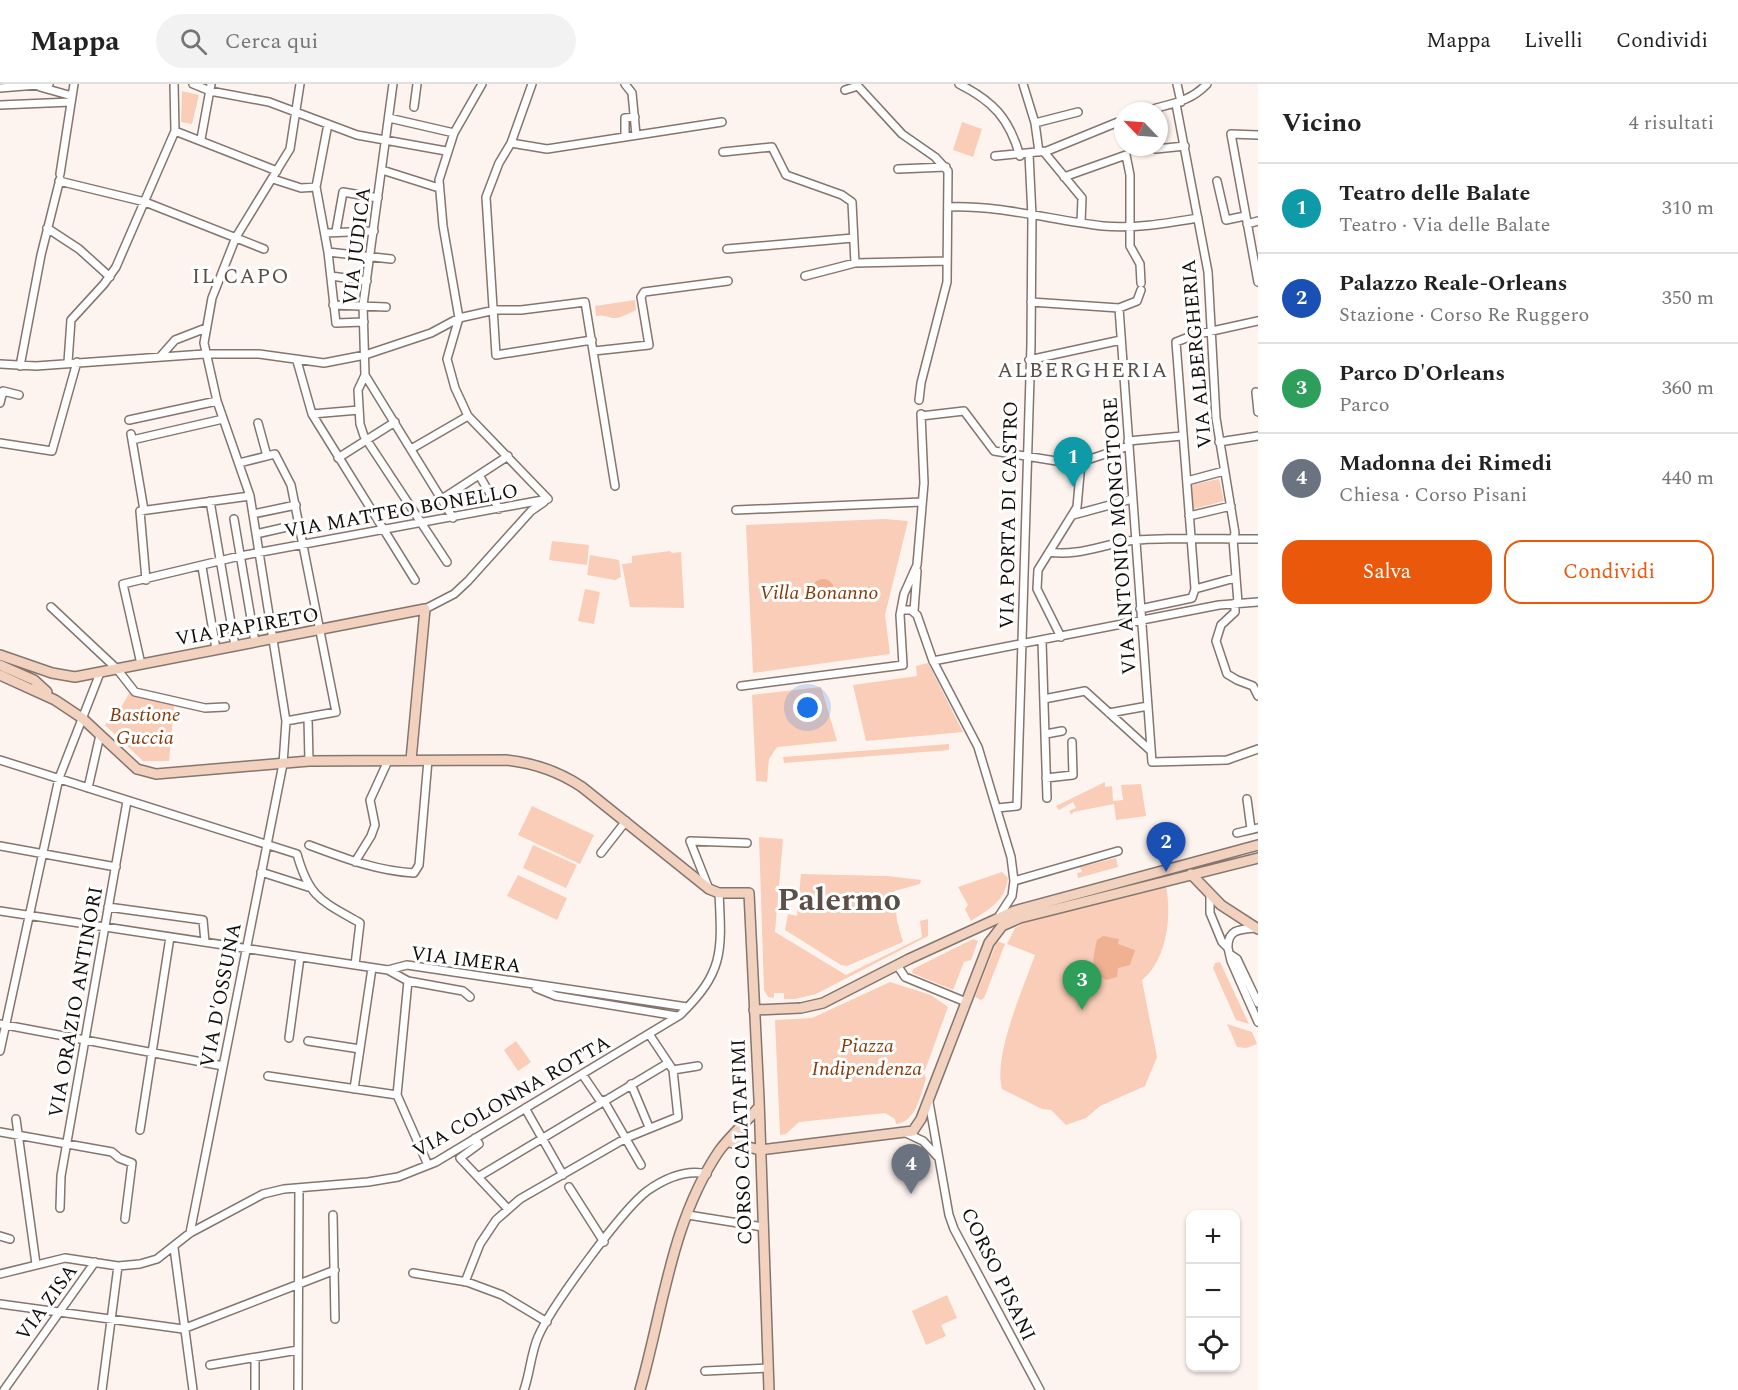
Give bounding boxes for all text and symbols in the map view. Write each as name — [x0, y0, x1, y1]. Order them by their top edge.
search box — [156, 14, 576, 68]
text: Mappa — [30, 20, 120, 63]
icon: search — [177, 25, 210, 58]
text: Cerca qui — [225, 25, 318, 58]
text: Mappa — [1426, 25, 1491, 57]
text: Livelli — [1524, 25, 1583, 57]
text: Condividi — [1616, 25, 1708, 57]
north arrow — [1114, 102, 1168, 156]
text: Vicino — [1282, 103, 1362, 143]
text: 4 risultati — [1629, 108, 1714, 138]
text: Teatro delle Balate — [1339, 177, 1530, 210]
street label: VIA JUDICA — [335, 185, 379, 307]
text: 1 — [1296, 193, 1307, 223]
text: 310 m — [1662, 193, 1714, 223]
text: Teatro · Via delle Balate — [1339, 210, 1550, 240]
street label: VIA ALBERGHERIA — [1174, 258, 1220, 450]
district label: IL CAPO — [192, 261, 290, 293]
text: Palazzo Reale-Orleans — [1339, 267, 1567, 300]
text: 2 — [1296, 283, 1307, 313]
text: 350 m — [1662, 283, 1714, 313]
text: Stazione · Corso Re Ruggero — [1339, 300, 1589, 330]
district label: ALBERGHERIA — [997, 355, 1169, 387]
text: Parco D'Orleans — [1339, 357, 1505, 390]
text: 3 — [1296, 373, 1307, 403]
text: 360 m — [1662, 373, 1714, 403]
text: Parco — [1339, 390, 1389, 420]
street label: VIA ANTONIO MONGITORE — [1095, 396, 1145, 676]
street label: VIA PORTA DI CASTRO — [992, 401, 1026, 629]
pin: 1 — [1054, 438, 1092, 487]
text: Madonna dei Rimedi — [1339, 447, 1552, 480]
text: 4 — [1296, 463, 1307, 493]
text: 440 m — [1662, 463, 1714, 493]
street label: VIA MATTEO BONELLO — [282, 476, 520, 546]
text: Chiesa · Corso Pisani — [1339, 480, 1527, 510]
button: Salva — [1282, 540, 1492, 604]
button: Condividi — [1504, 540, 1714, 604]
park label: Villa Bonanno — [760, 578, 879, 608]
street label: VIA PAPIRETO — [173, 600, 321, 654]
your location — [793, 693, 822, 722]
park label: Bastione Guccia — [109, 700, 181, 753]
pin: 2 — [1146, 822, 1186, 872]
district label: Palermo — [777, 876, 901, 925]
street label: VIA ORAZIO ANTINORI — [41, 884, 111, 1120]
street label: VIA D'OSSUNA — [192, 920, 250, 1070]
street label: VIA IMERA — [409, 938, 523, 982]
pin: 3 — [1062, 960, 1102, 1010]
street label: VIA COLONNA ROTTA — [407, 1028, 616, 1166]
park label: Piazza Indipendenza — [812, 1031, 922, 1084]
street label: CORSO CALATAFIMI — [723, 1038, 761, 1246]
pin: 4 — [892, 1144, 930, 1194]
street label: CORSO PISANI — [953, 1203, 1043, 1346]
map controls — [1186, 1210, 1240, 1372]
button: + — [1186, 1210, 1240, 1264]
street label: VIA ZISA — [9, 1258, 85, 1347]
button: − — [1186, 1264, 1240, 1318]
button: locate — [1186, 1318, 1240, 1372]

